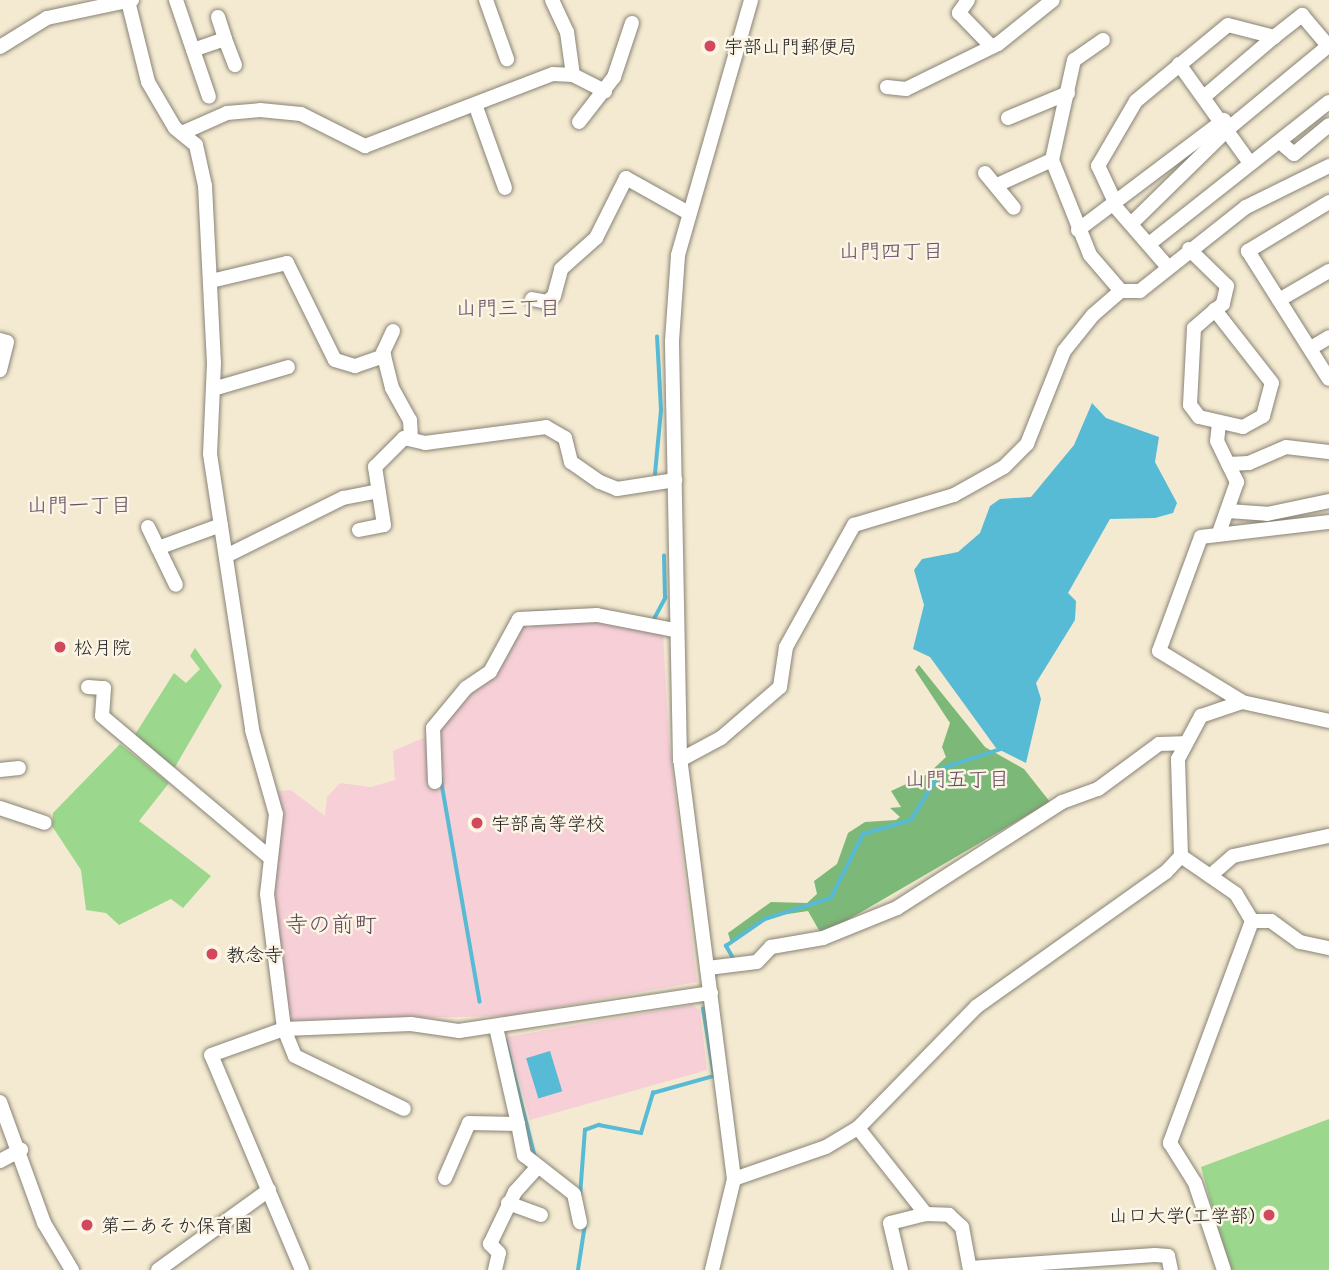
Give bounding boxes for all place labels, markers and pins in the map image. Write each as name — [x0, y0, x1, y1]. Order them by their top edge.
place label: 宇部山門郵便局 — [724, 35, 857, 57]
marker: 宇部山門郵便局 — [702, 38, 718, 54]
place label: 松月院 — [74, 636, 131, 658]
marker: 松月院 — [52, 639, 68, 655]
place label: 宇部高等学校 — [491, 812, 605, 834]
marker: 宇部高等学校 — [469, 815, 485, 831]
place label: 教念寺 — [226, 943, 283, 965]
marker: 教念寺 — [204, 946, 220, 962]
place label: 山口大学(工学部) — [1109, 1204, 1255, 1226]
marker: 山口大学(工学部) — [1261, 1207, 1277, 1223]
place label: 第二あそか保育園 — [101, 1214, 253, 1236]
marker: 第二あそか保育園 — [79, 1217, 95, 1233]

